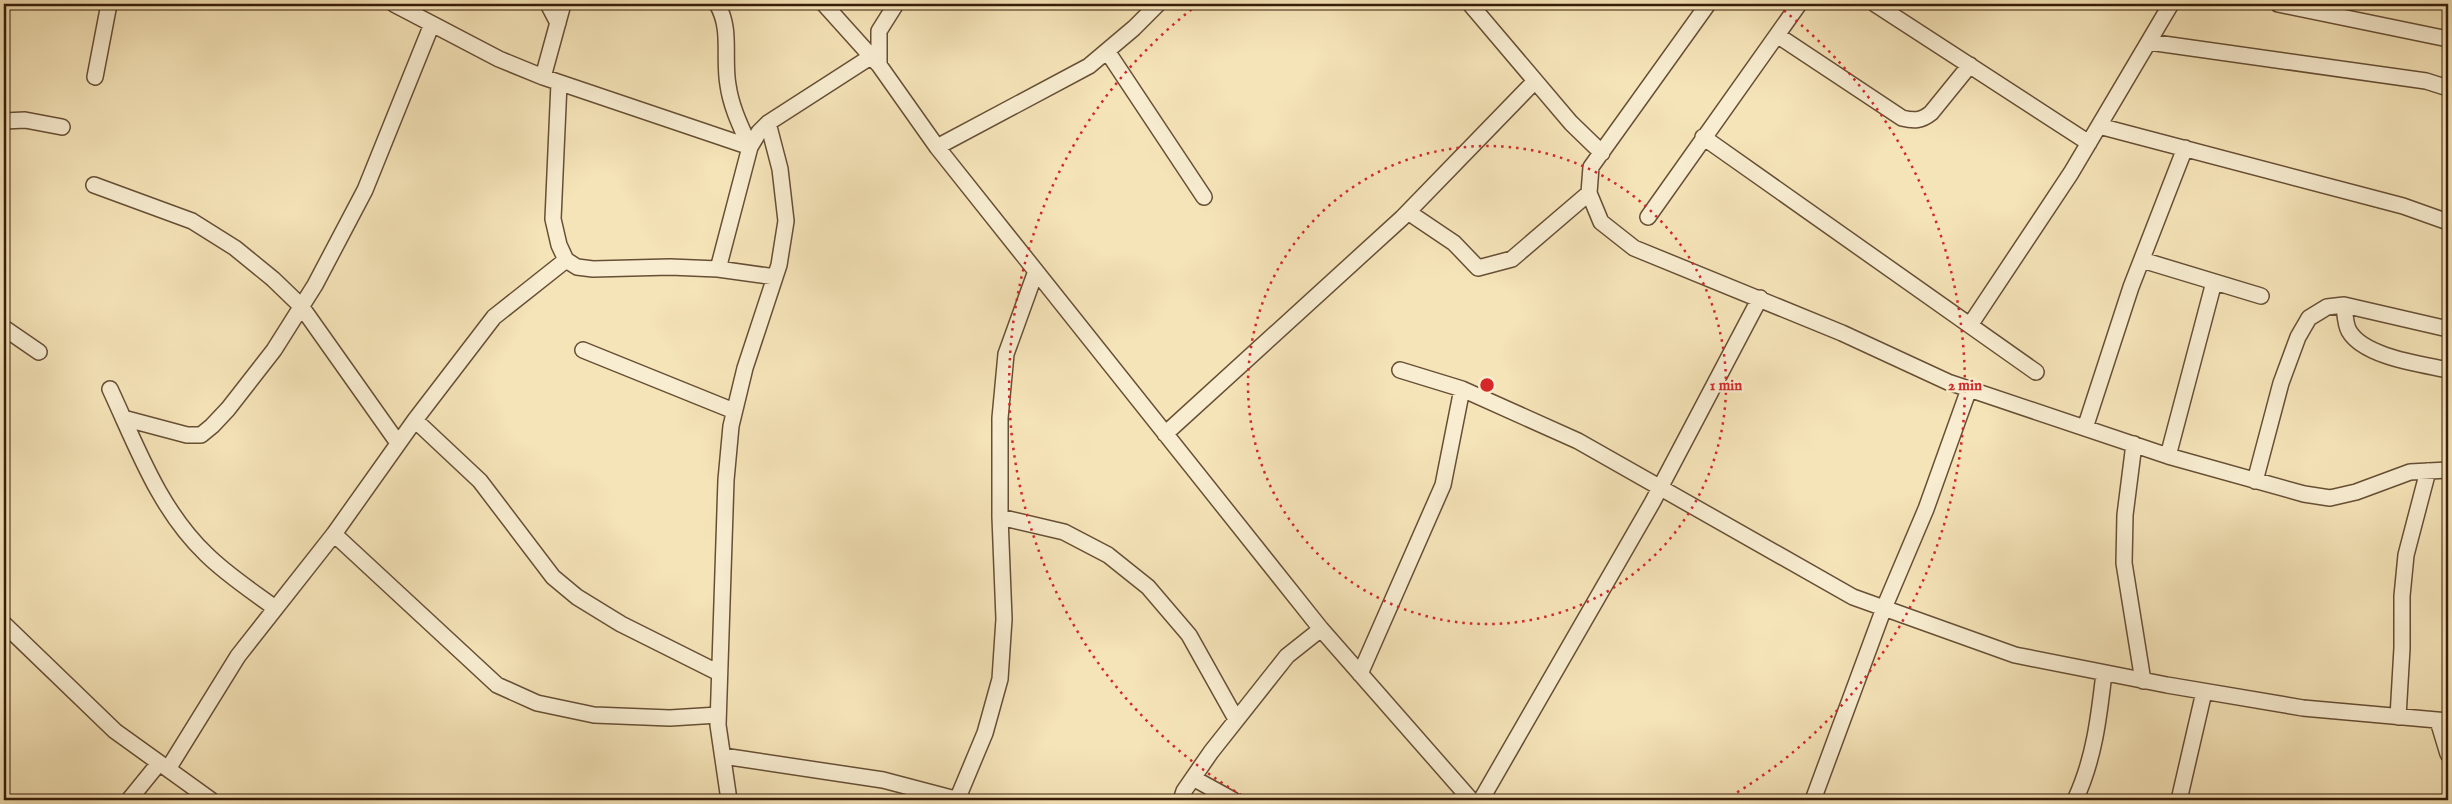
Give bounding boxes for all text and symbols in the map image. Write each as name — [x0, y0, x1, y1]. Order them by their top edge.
centre of rings — [1478, 376, 1496, 394]
text: 1 min — [1710, 376, 1742, 395]
text: 2 min — [1948, 376, 1982, 395]

